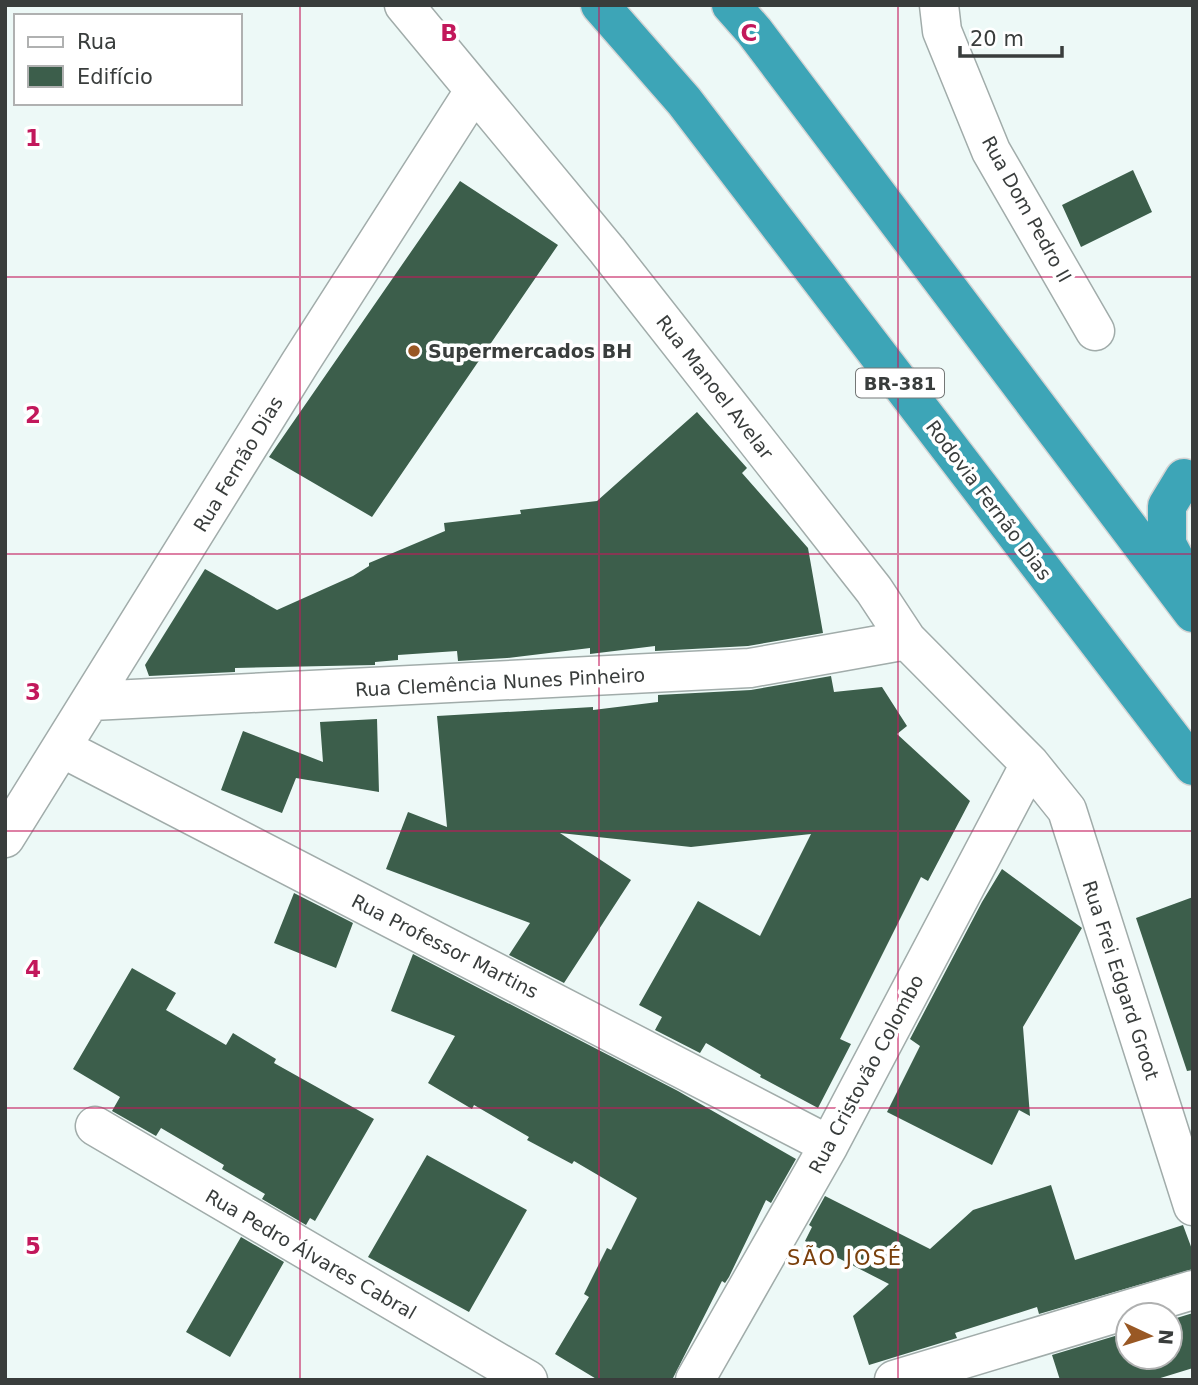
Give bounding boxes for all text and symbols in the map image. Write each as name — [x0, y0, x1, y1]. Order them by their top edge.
legend — [14, 14, 242, 105]
scale bar — [960, 14, 1062, 58]
text: B — [440, 20, 458, 46]
text: C — [741, 20, 757, 46]
text: 20 m — [970, 27, 1024, 51]
text: Rua — [77, 30, 117, 54]
text: Edifício — [77, 65, 153, 89]
text: 1 — [25, 125, 41, 151]
street label: Rua Dom Pedro II — [978, 132, 1076, 286]
street label: Rua Manoel Avelar — [652, 311, 778, 463]
place label: Supermercados BH — [428, 340, 632, 362]
marker: Supermercados BH — [406, 343, 422, 359]
road number: BR-381 — [856, 368, 944, 398]
street label: Rua Fernão Dias — [189, 392, 287, 536]
text: 2 — [25, 402, 41, 428]
street label: Rodovia Fernão Dias — [922, 416, 1056, 584]
street label: Rua Clemência Nunes Pinheiro — [354, 663, 646, 701]
text: 3 — [25, 679, 41, 705]
street label: Rua Frei Edgard Groot — [1078, 878, 1164, 1082]
street label: Rua Professor Martins — [348, 889, 542, 1003]
text: 4 — [25, 956, 41, 982]
street label: Rua Cristovão Colombo — [804, 971, 928, 1177]
street label: Rua Pedro Álvares Cabral — [202, 1185, 420, 1323]
text: 5 — [25, 1233, 41, 1259]
district label: SÃO JOSÉ — [787, 1244, 903, 1270]
north arrow — [1114, 1301, 1184, 1371]
text: N — [1154, 1328, 1177, 1346]

